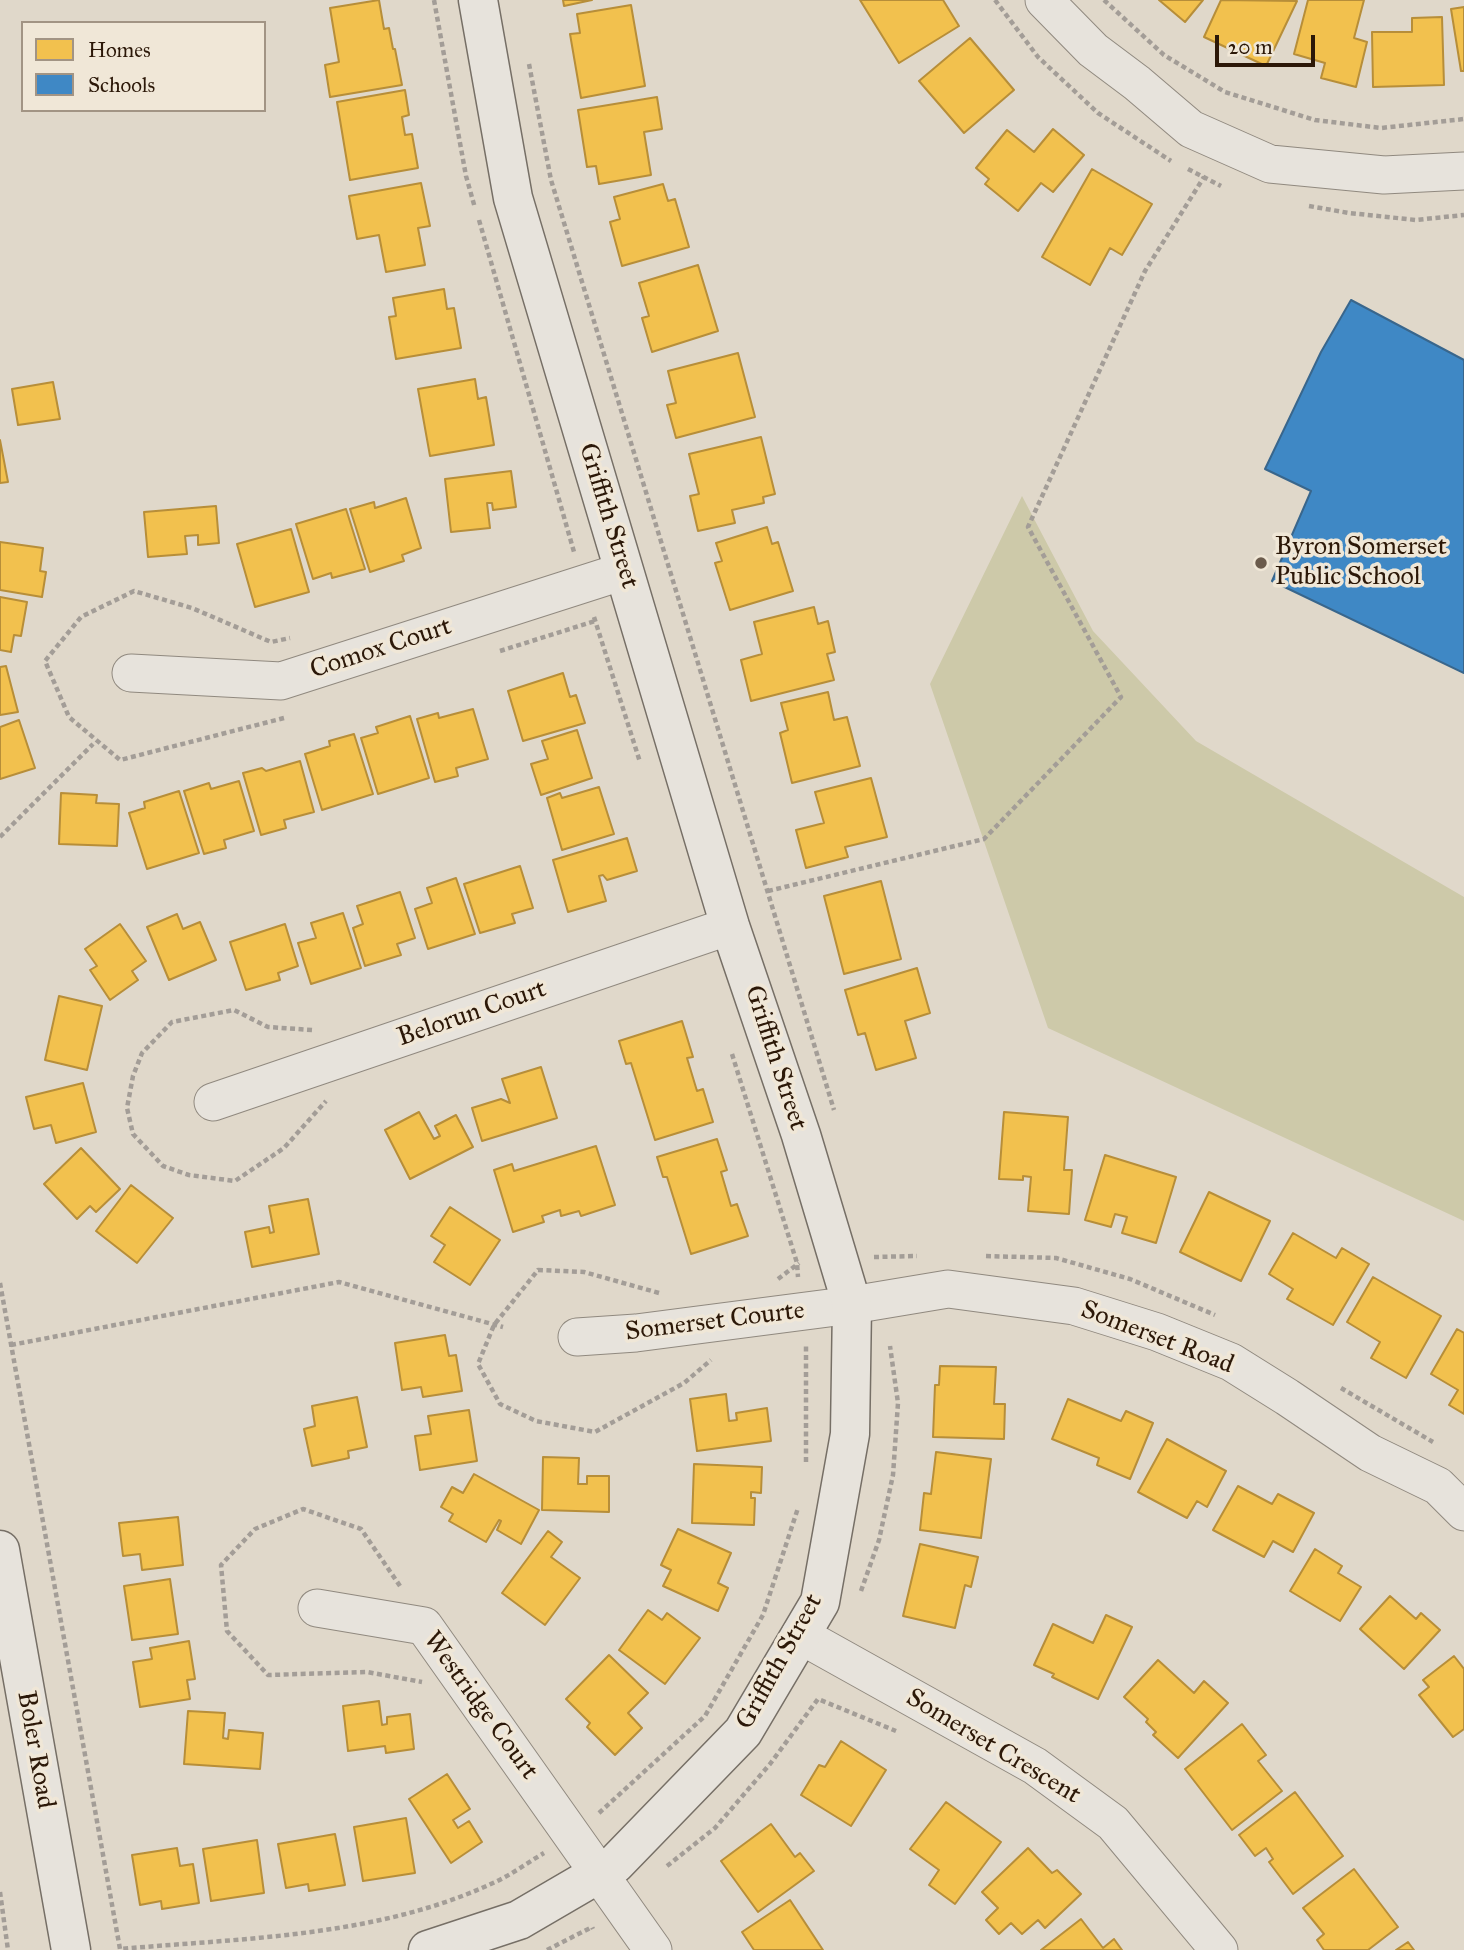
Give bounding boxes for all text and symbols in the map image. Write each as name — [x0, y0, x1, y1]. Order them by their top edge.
legend — [21, 21, 266, 112]
scale bar — [1219, 21, 1319, 65]
text: 20 m — [1228, 34, 1273, 60]
text: Homes — [88, 37, 151, 63]
text: Schools — [88, 72, 155, 98]
street label: Griffith Street — [571, 440, 645, 592]
place label: Byron Somerset Public School — [1275, 532, 1447, 594]
marker: Byron Somerset Public School — [1253, 555, 1269, 571]
street label: Comox Court — [306, 611, 456, 687]
street label: Belorun Court — [393, 974, 551, 1054]
street label: Griffith Street — [737, 982, 813, 1134]
street label: Somerset Road — [1076, 1295, 1238, 1381]
street label: Somerset Courte — [624, 1296, 806, 1348]
street label: Griffith Street — [730, 1589, 830, 1735]
street label: Westridge Court — [416, 1626, 544, 1786]
street label: Somerset Crescent — [900, 1683, 1086, 1811]
street label: Boler Road — [9, 1689, 61, 1811]

